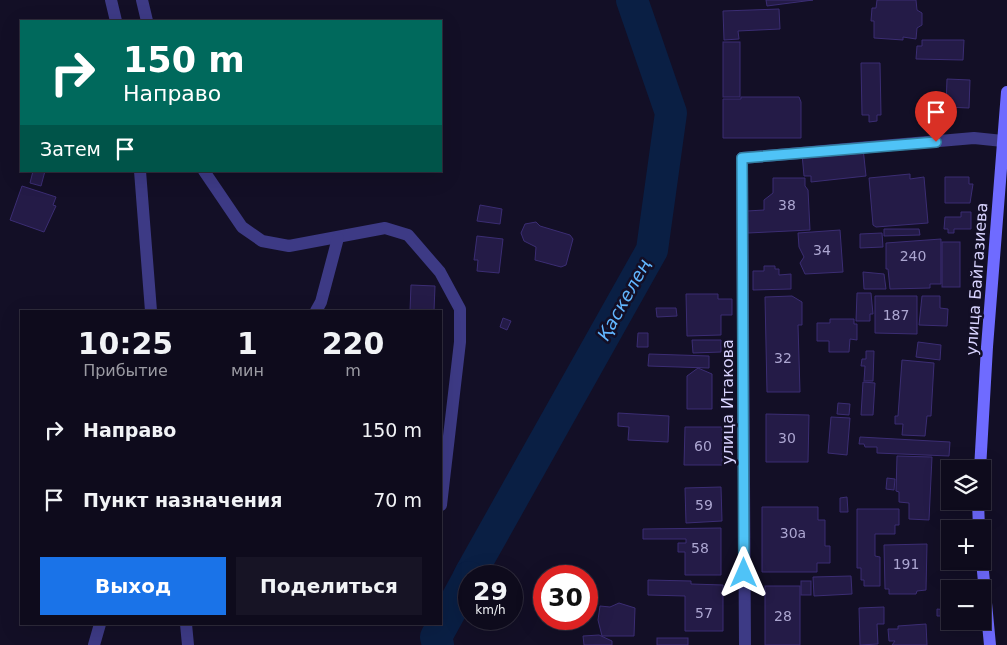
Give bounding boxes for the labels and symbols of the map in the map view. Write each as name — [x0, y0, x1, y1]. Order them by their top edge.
pin — [915, 91, 957, 142]
house number: 38 — [778, 197, 796, 213]
street label: улица Байгазиева — [962, 202, 991, 356]
house number: 34 — [813, 242, 831, 258]
house number: 240 — [900, 248, 926, 264]
water label: Қаскелең — [593, 255, 655, 344]
house number: 187 — [883, 307, 909, 323]
street label: улица Итакова — [718, 339, 737, 465]
house number: 32 — [774, 350, 792, 366]
house number: 30 — [778, 430, 796, 446]
house number: 60 — [694, 438, 712, 454]
house number: 59 — [695, 497, 713, 513]
house number: 30а — [780, 525, 806, 541]
house number: 58 — [691, 540, 709, 556]
position arrow — [717, 546, 769, 598]
house number: 191 — [893, 556, 919, 572]
speed limit sign: 30 — [533, 565, 598, 630]
house number: 57 — [695, 605, 713, 621]
house number: 28 — [774, 608, 792, 624]

